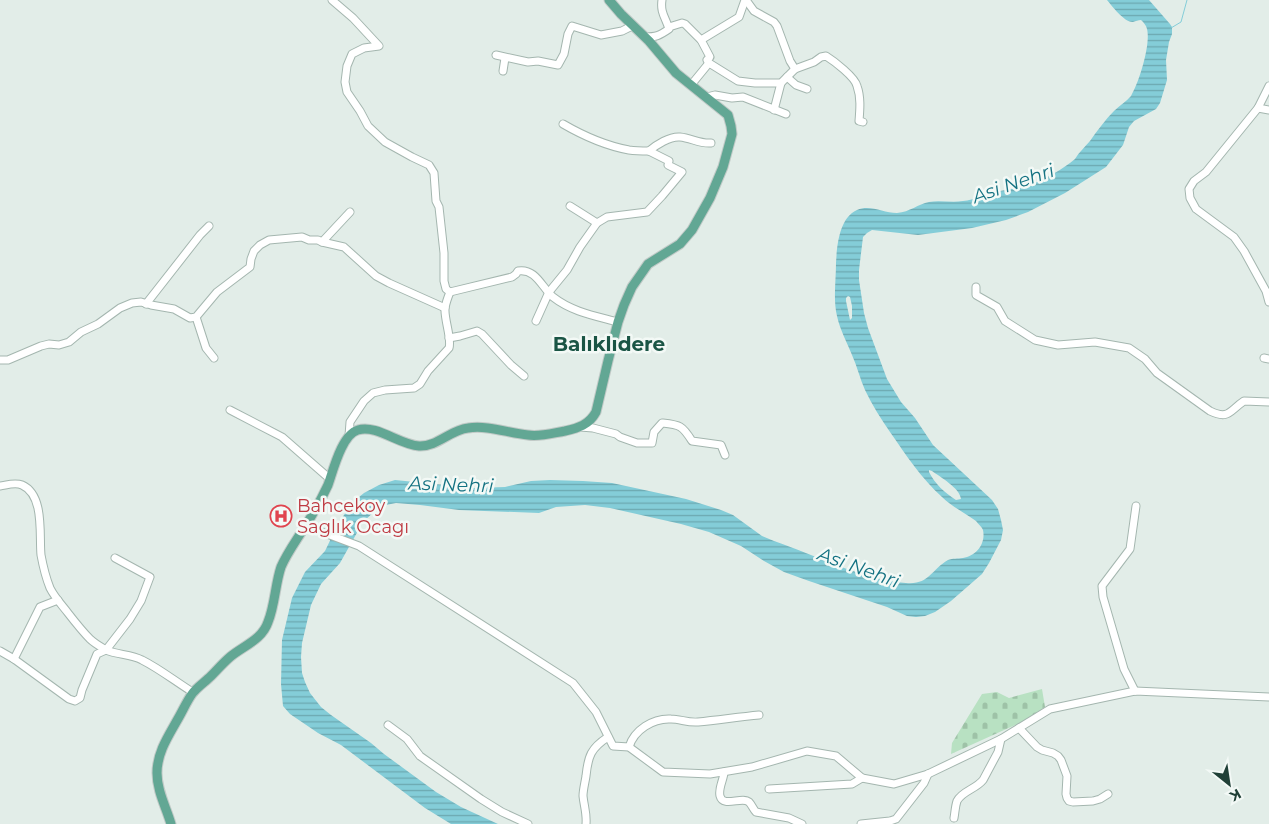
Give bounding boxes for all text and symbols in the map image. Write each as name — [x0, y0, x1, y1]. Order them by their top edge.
water label: Asi Nehri — [968, 158, 1058, 209]
district label: Balıklıdere — [553, 332, 665, 356]
water label: Asi Nehri — [407, 471, 495, 498]
place label: Bahcekoy Saglık Ocagı — [297, 495, 409, 538]
hospital icon: Bahcekoy Saglık Ocagı — [269, 504, 293, 528]
water label: Asi Nehri — [814, 542, 904, 593]
north arrow — [1204, 759, 1254, 809]
text: K — [1226, 785, 1244, 806]

